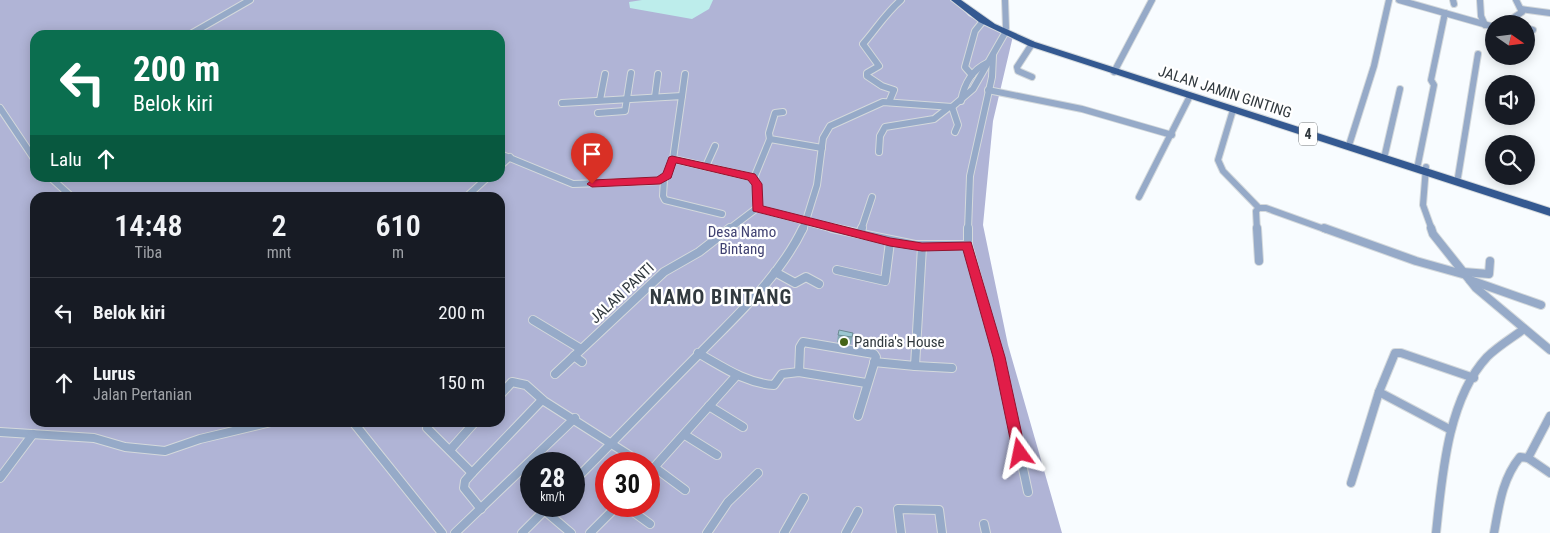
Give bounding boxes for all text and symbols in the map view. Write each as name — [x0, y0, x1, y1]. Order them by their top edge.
north arrow — [1485, 15, 1535, 65]
map controls — [1485, 15, 1535, 185]
text: 200 m — [133, 49, 220, 90]
icon: left — [50, 50, 115, 115]
street label: JALAN JAMIN GINTING — [1156, 62, 1294, 122]
button: sound — [1485, 75, 1535, 125]
text: Belok kiri — [133, 91, 213, 116]
road number: 4 — [1299, 122, 1317, 146]
pin — [571, 133, 613, 184]
button: search — [1485, 135, 1535, 185]
icon: arrive — [578, 140, 606, 168]
icon: ahead — [92, 145, 120, 173]
text: Lalu — [50, 148, 82, 171]
text: 14:48 — [114, 208, 183, 243]
text: 2 — [271, 208, 287, 243]
text: 610 — [375, 208, 421, 243]
park label: Desa Namo Bintang — [708, 223, 776, 258]
text: Tiba — [135, 243, 162, 262]
text: mnt — [267, 243, 291, 262]
text: m — [392, 243, 404, 262]
street label: JALAN PANTI — [586, 259, 658, 327]
district label: NAMO BINTANG — [650, 285, 792, 309]
icon: left — [50, 299, 78, 327]
text: Belok kiri — [93, 301, 165, 324]
text: 200 m — [438, 301, 485, 324]
place label: Pandia's House — [854, 333, 945, 351]
marker: Pandia's House — [838, 336, 850, 348]
text: Lurus — [93, 362, 136, 385]
icon: ahead — [50, 369, 78, 397]
text: 150 m — [438, 371, 485, 394]
text: Jalan Pertanian — [93, 385, 192, 404]
position arrow — [993, 426, 1045, 478]
speed limit sign: 30 — [595, 452, 660, 517]
text: 28 — [540, 464, 565, 493]
text: km/h — [540, 490, 565, 504]

